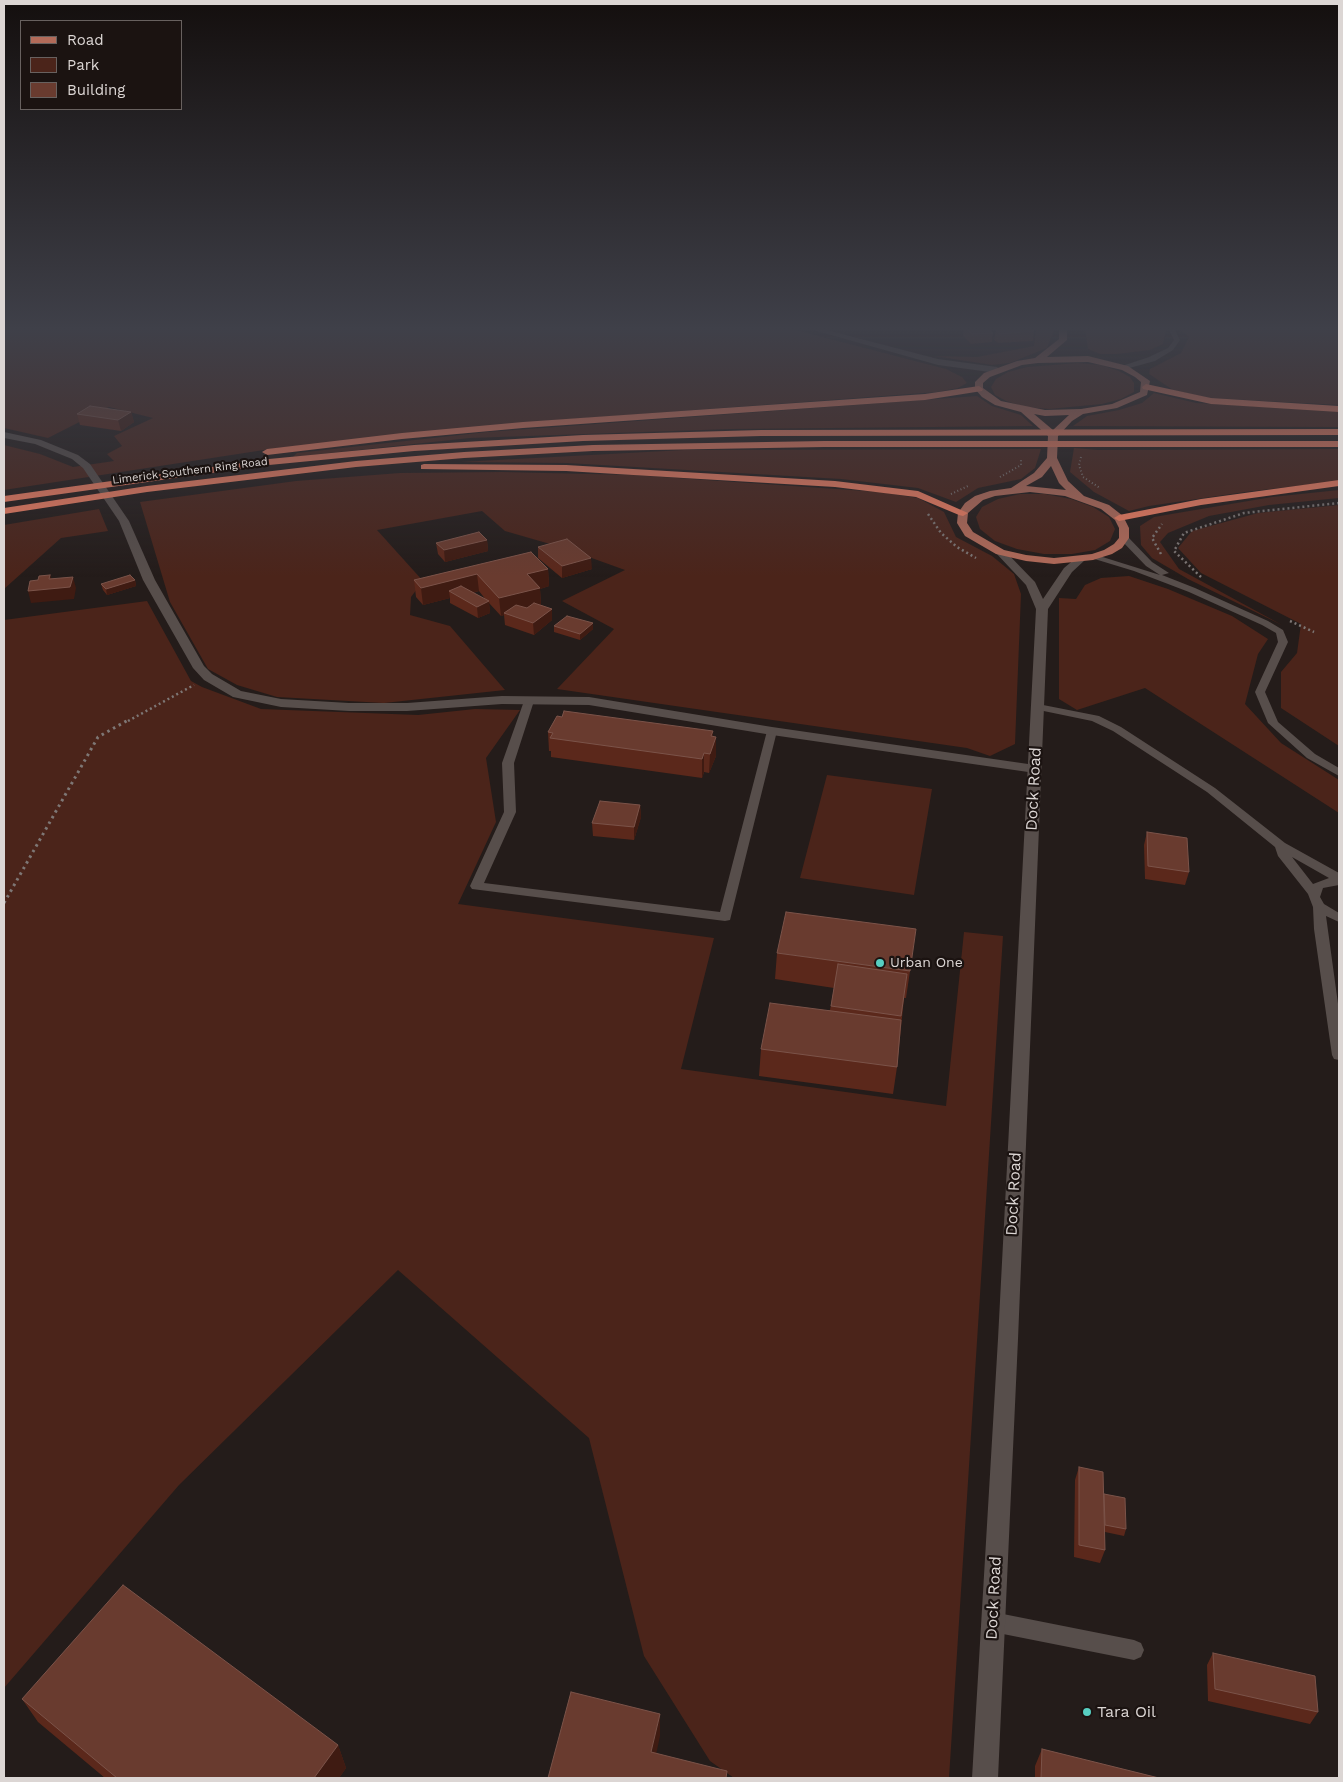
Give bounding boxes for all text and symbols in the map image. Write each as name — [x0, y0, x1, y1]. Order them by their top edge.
legend — [20, 20, 182, 110]
text: Road — [67, 31, 104, 49]
text: Park — [67, 56, 99, 74]
text: Building — [67, 81, 125, 99]
street label: Limerick Southern Ring Road — [111, 455, 269, 487]
street label: Dock Road — [1022, 747, 1046, 831]
place label: Urban One — [890, 955, 963, 971]
marker: Urban One — [874, 957, 886, 969]
street label: Dock Road — [1002, 1152, 1026, 1236]
street label: Dock Road — [982, 1556, 1006, 1640]
place label: Tara Oil — [1097, 1702, 1156, 1722]
marker: Tara Oil — [1081, 1706, 1093, 1718]

